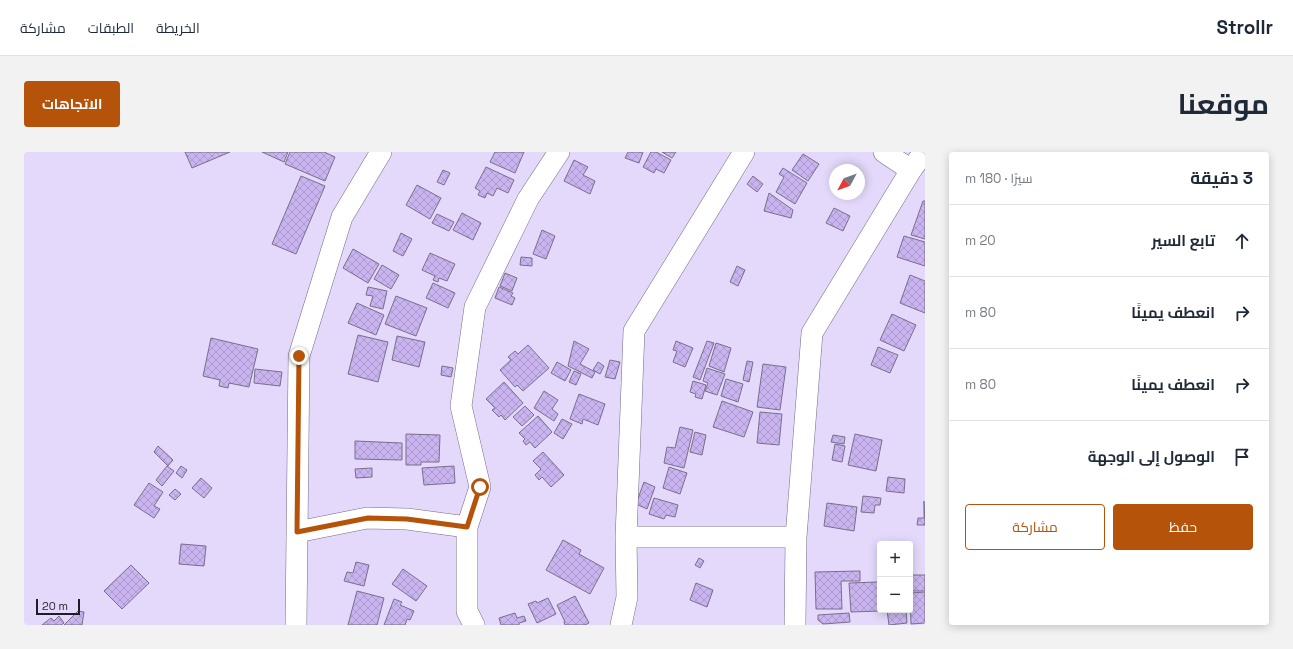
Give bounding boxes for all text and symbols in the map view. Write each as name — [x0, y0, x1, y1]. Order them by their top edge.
text: Strollr — [1216, 15, 1273, 40]
text: مشاركة — [20, 19, 66, 37]
text: الطبقات — [88, 19, 134, 37]
text: الخريطة — [156, 19, 200, 37]
button: الاتجاهات — [24, 81, 120, 127]
text: موقعنا — [1178, 86, 1269, 122]
north arrow — [829, 164, 865, 200]
text: 3 دقيقة — [1190, 167, 1253, 189]
text: سيرًا · 180 m — [965, 170, 1033, 187]
icon: ahead — [1231, 230, 1253, 252]
text: تابع السير — [1152, 231, 1215, 250]
text: 20 m — [965, 232, 996, 249]
icon: right — [1231, 302, 1253, 324]
text: انعطف يمينًا — [1131, 303, 1215, 322]
text: 80 m — [965, 304, 996, 321]
route end — [290, 347, 308, 365]
icon: right — [1231, 374, 1253, 396]
text: انعطف يمينًا — [1131, 375, 1215, 394]
text: 80 m — [965, 376, 996, 393]
icon: arrive — [1231, 446, 1253, 468]
text: الوصول إلى الوجهة — [1088, 447, 1215, 466]
route start — [471, 478, 489, 496]
button: مشاركة — [965, 504, 1105, 550]
button: حفظ — [1113, 504, 1253, 550]
map controls — [877, 541, 913, 613]
button: + — [877, 541, 913, 577]
button: − — [877, 577, 913, 613]
scale bar — [36, 597, 80, 616]
text: 20 m — [42, 599, 68, 613]

